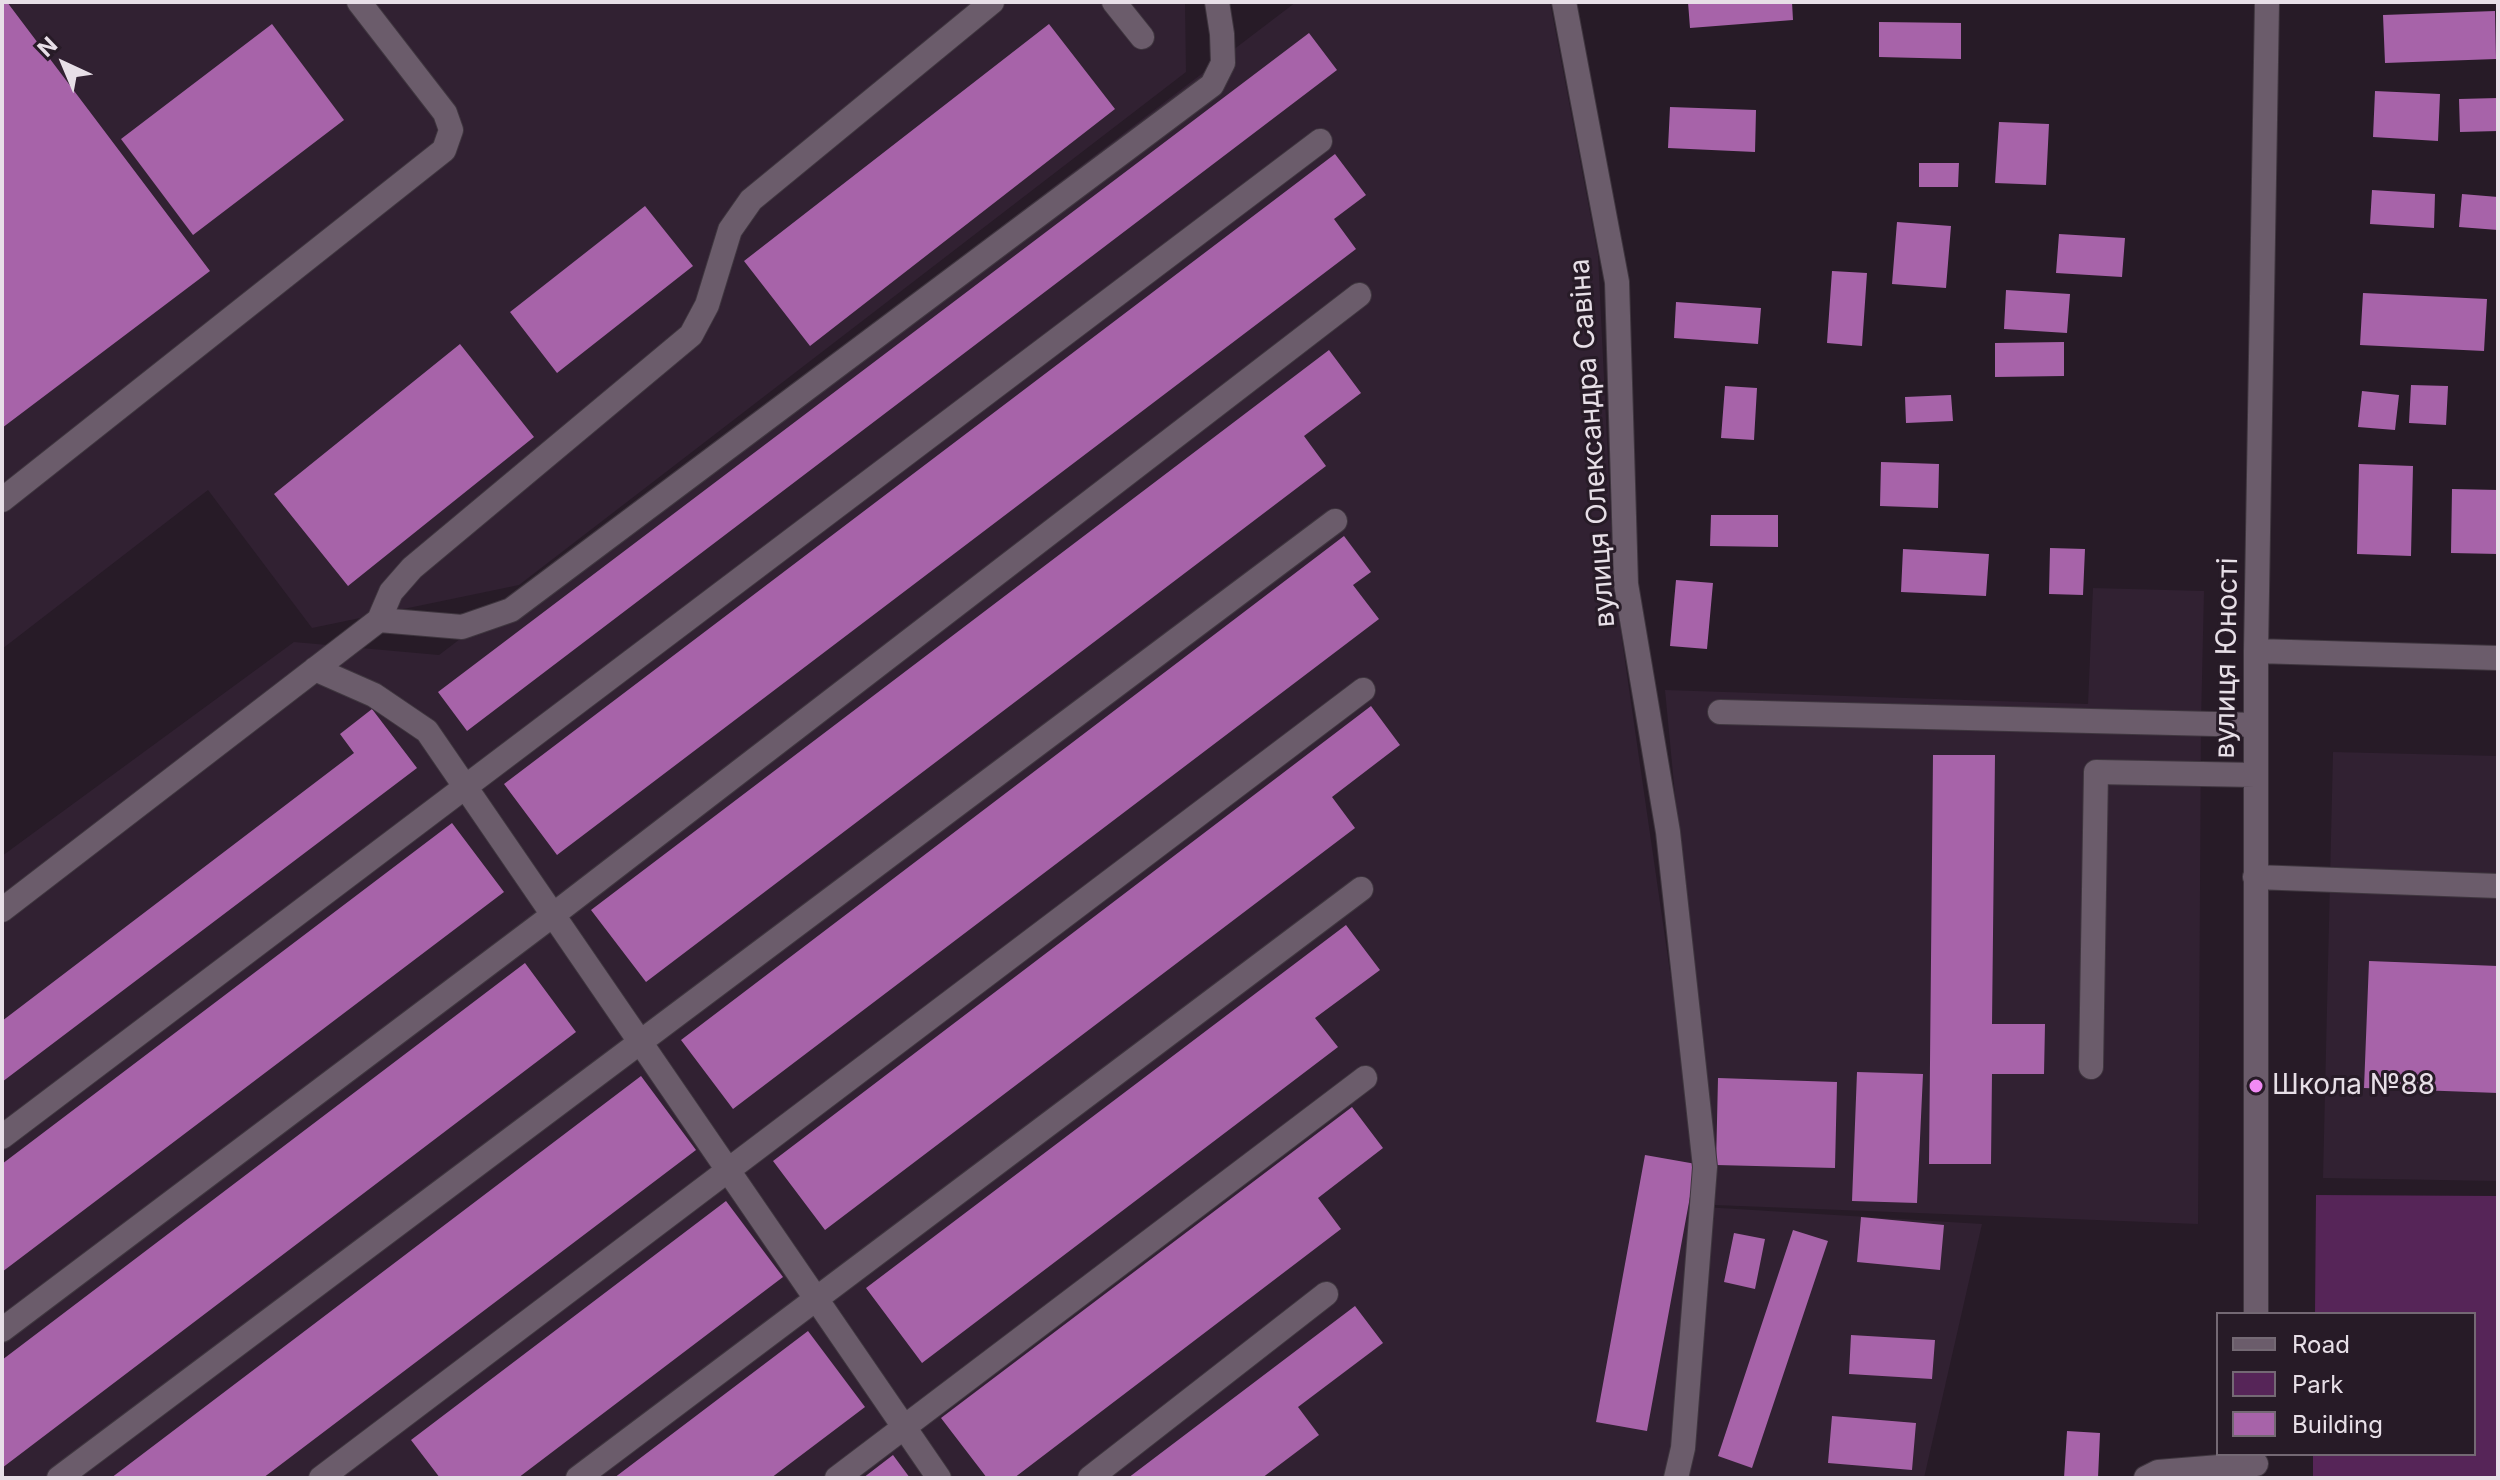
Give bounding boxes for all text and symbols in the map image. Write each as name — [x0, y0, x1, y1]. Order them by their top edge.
north arrow — [24, 24, 104, 104]
text: N — [32, 32, 62, 62]
street label: вулиця Олександра Савіна — [1563, 257, 1623, 629]
street label: вулиця Юності — [2208, 557, 2246, 759]
place label: Школа №88 — [2272, 1069, 2435, 1103]
marker: Школа №88 — [2247, 1077, 2265, 1095]
legend — [2216, 1312, 2476, 1456]
text: Road — [2292, 1330, 2350, 1359]
text: Park — [2292, 1370, 2343, 1399]
text: Building — [2292, 1410, 2383, 1439]

